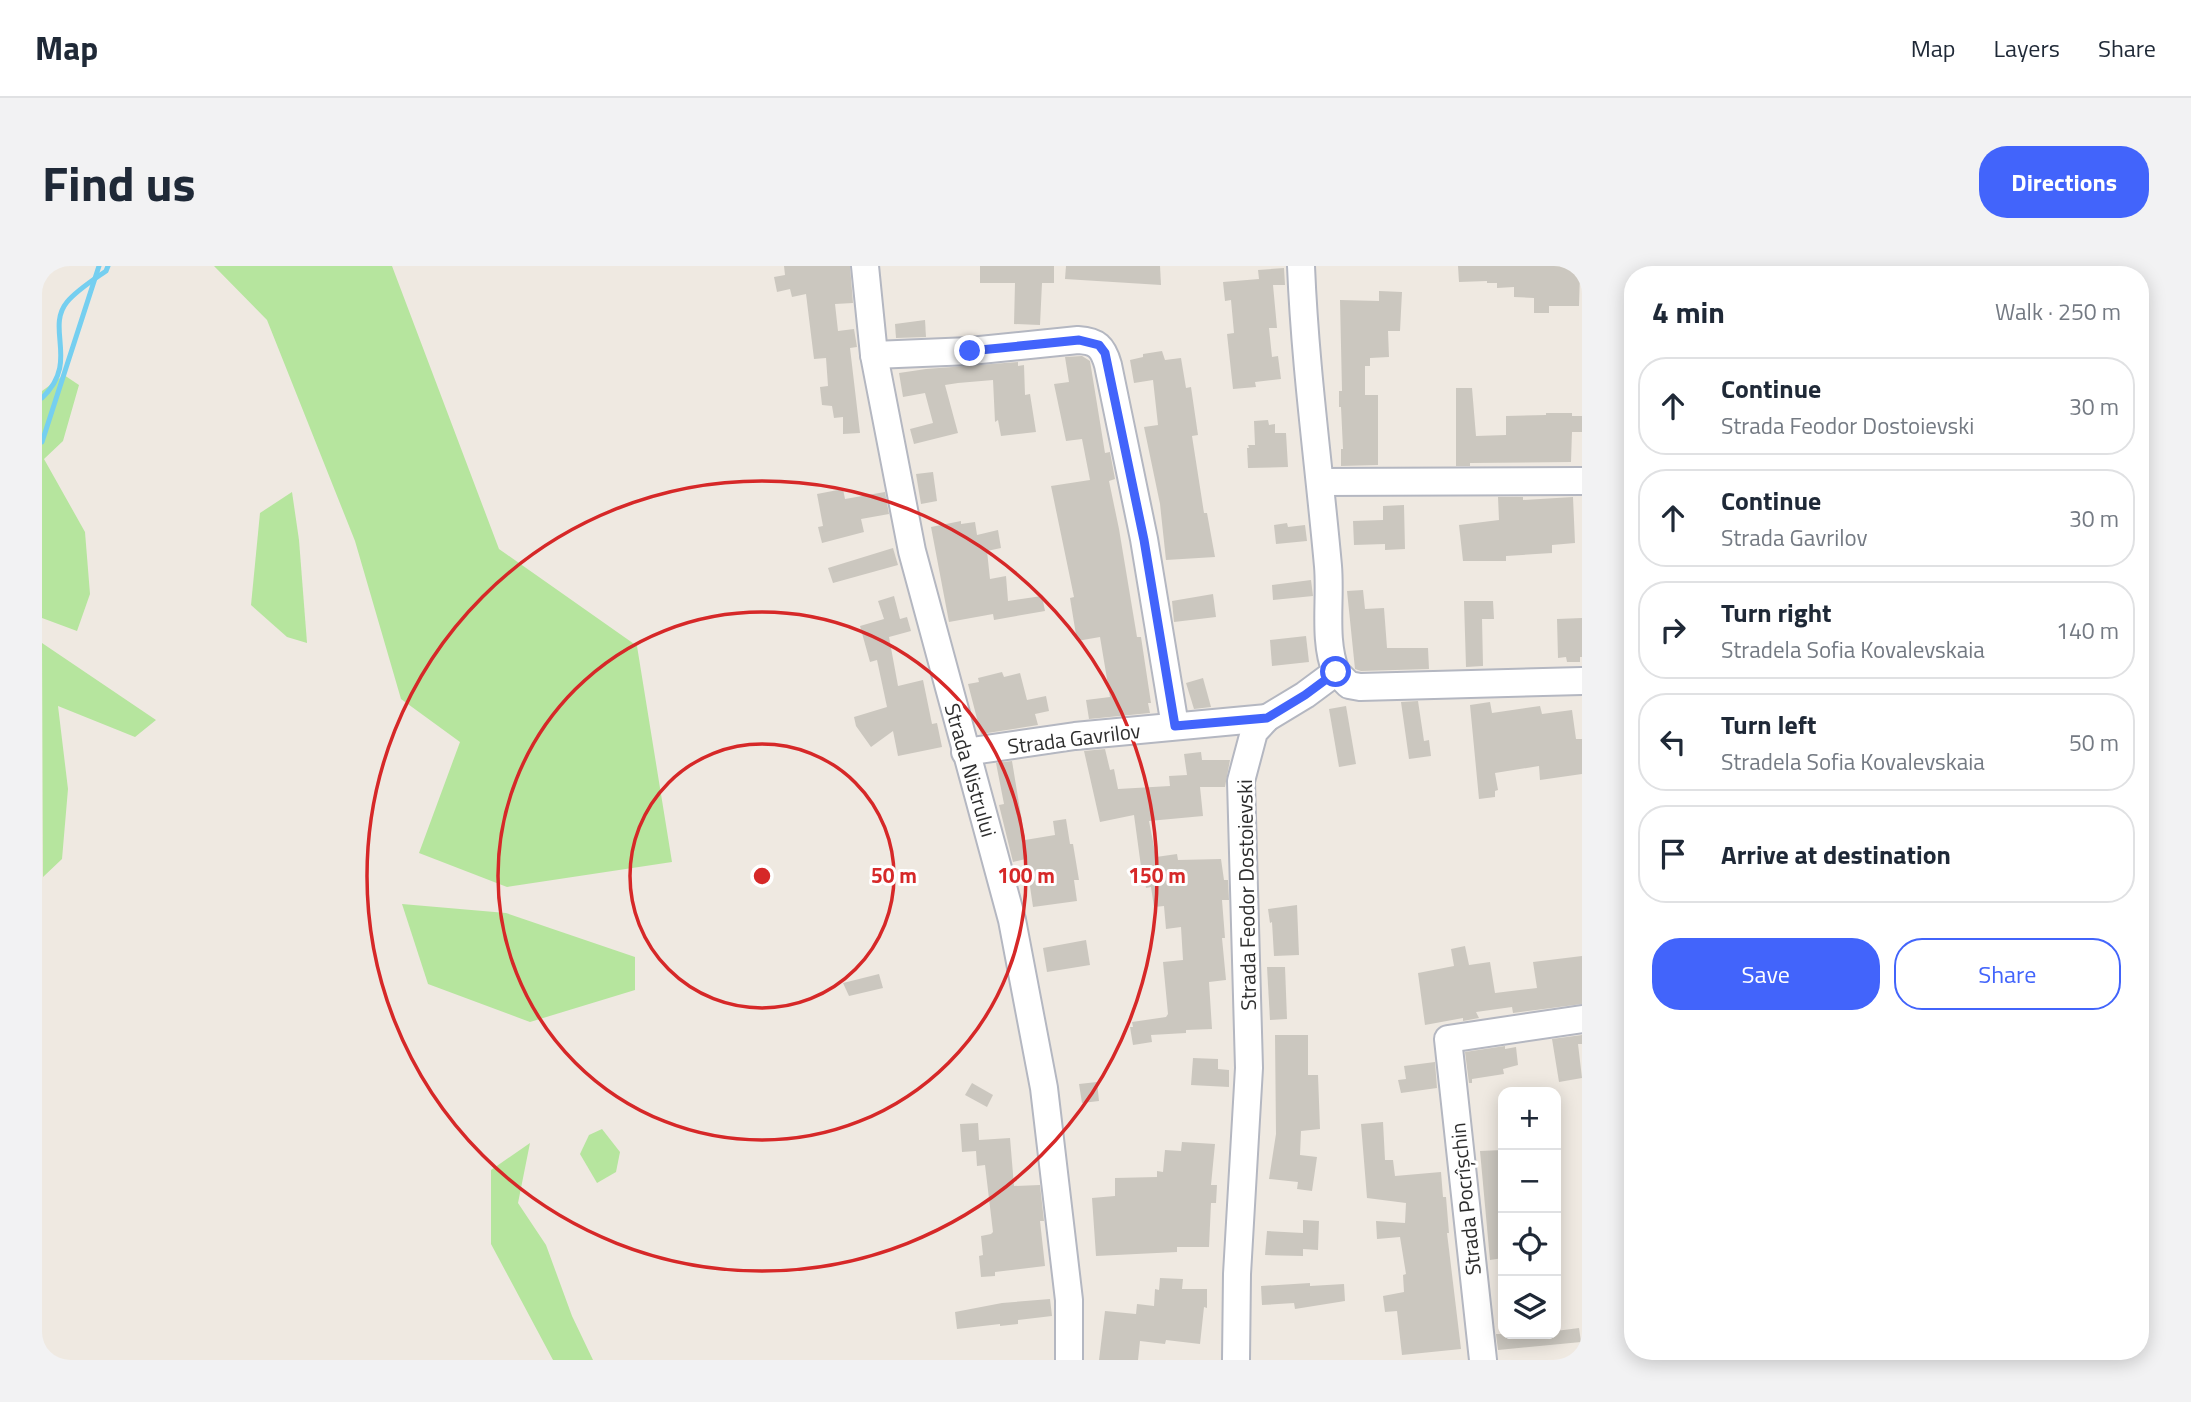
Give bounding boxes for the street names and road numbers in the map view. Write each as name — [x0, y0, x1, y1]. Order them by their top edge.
street label: Strada Nistrului — [937, 699, 1005, 841]
street label: Strada Gavrilov — [1006, 714, 1142, 762]
street label: Strada Feodor Dostoievski — [1228, 779, 1264, 1011]
street label: Strada Pocrîșchin — [1441, 1121, 1489, 1277]

